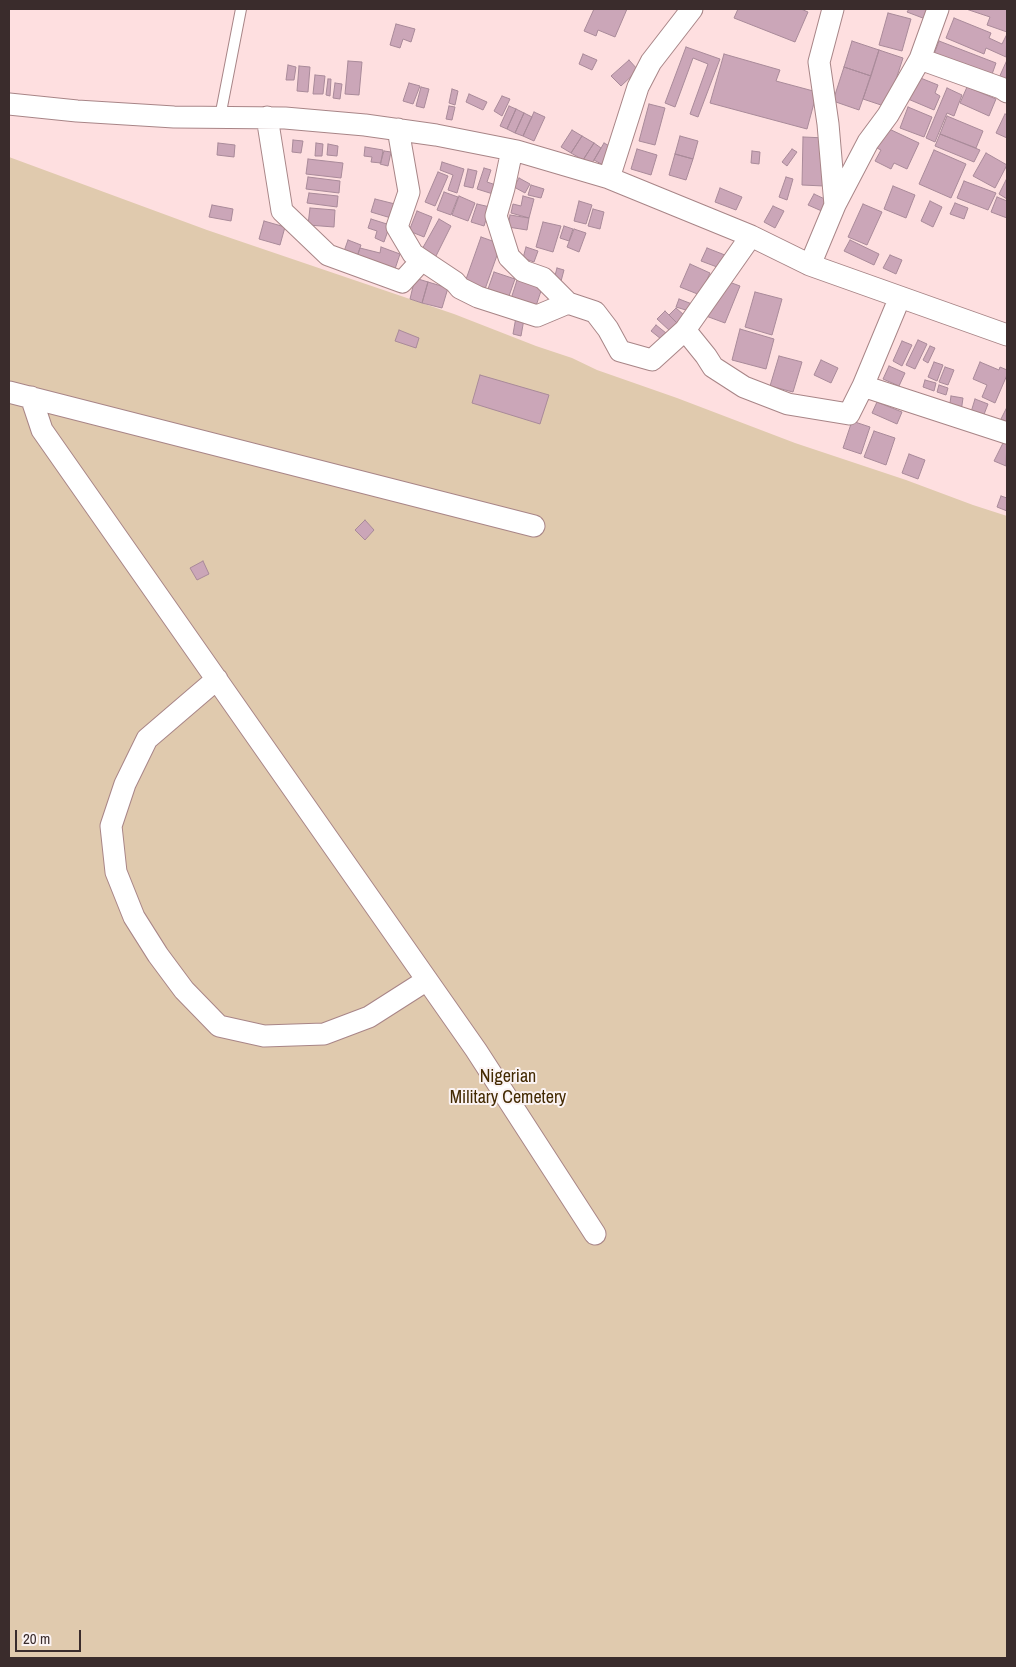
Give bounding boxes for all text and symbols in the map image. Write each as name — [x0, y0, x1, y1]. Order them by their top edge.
park label: Nigerian Military Cemetery — [450, 1066, 566, 1108]
scale bar — [18, 1620, 84, 1652]
text: 20 m — [23, 1628, 50, 1649]

